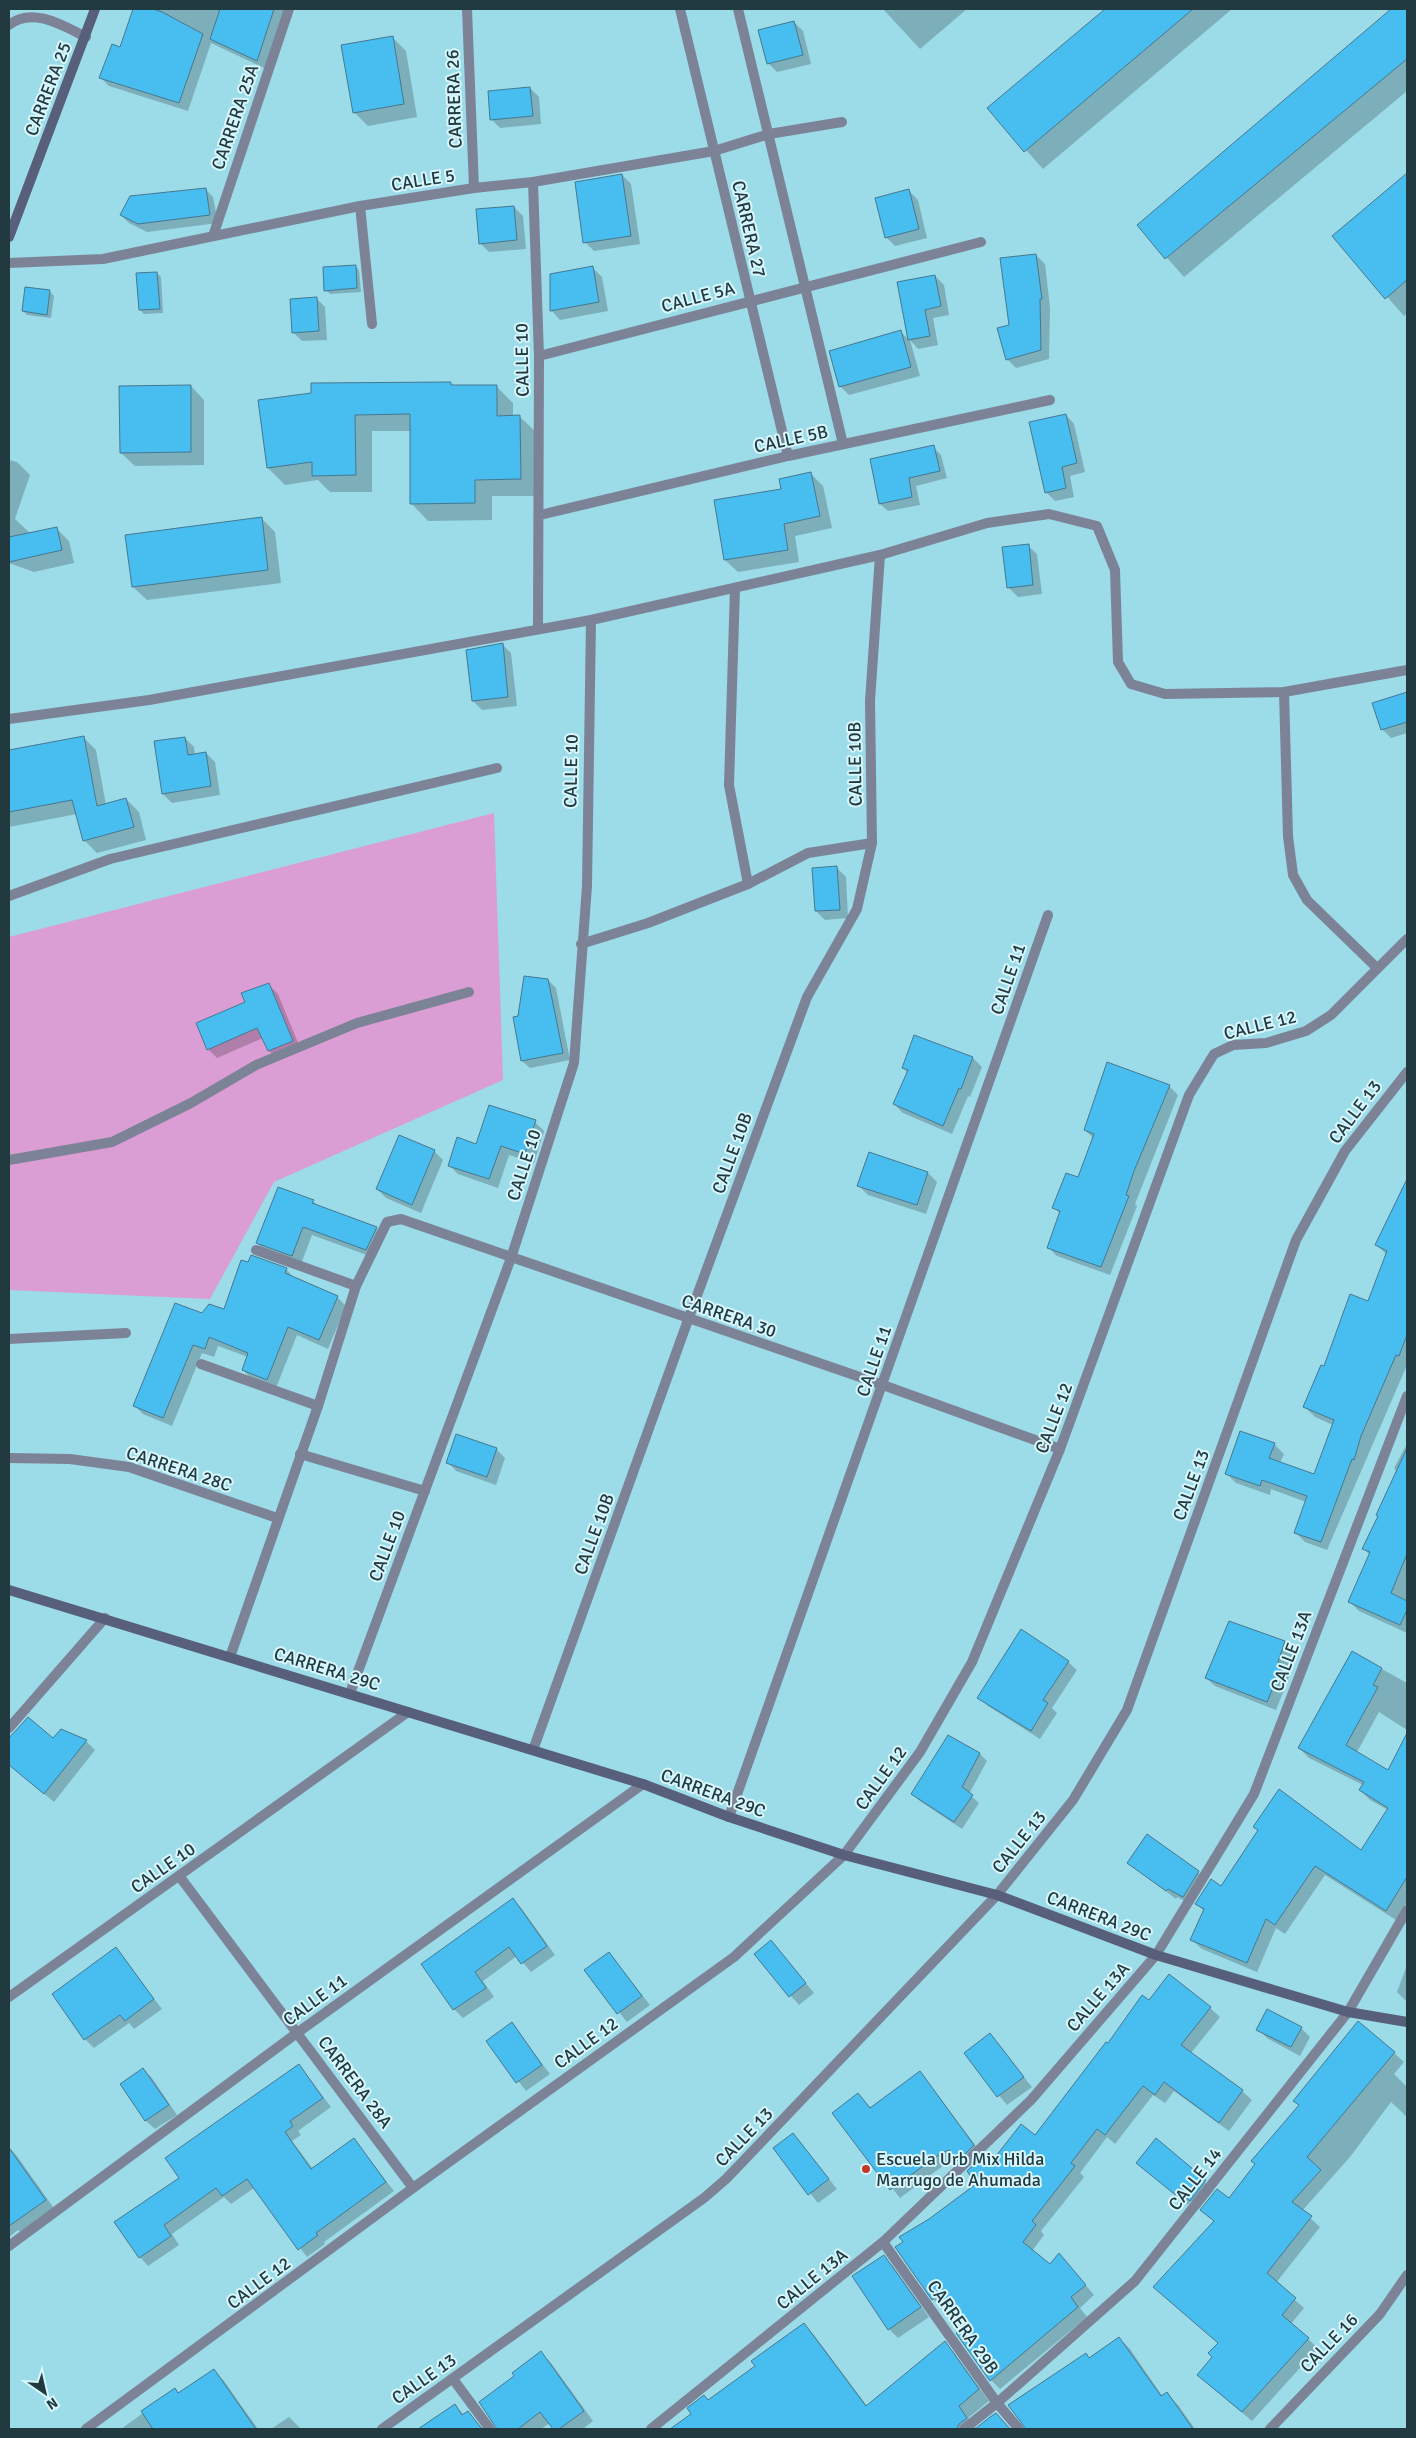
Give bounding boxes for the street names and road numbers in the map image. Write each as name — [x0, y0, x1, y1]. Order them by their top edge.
street label: CARRERA 25 — [20, 39, 76, 139]
street label: CARRERA 26 — [441, 49, 467, 149]
street label: CARRERA 25A — [207, 61, 263, 173]
street label: CALLE 5 — [390, 164, 456, 196]
street label: CARRERA 27 — [727, 178, 771, 280]
street label: CALLE 5A — [659, 277, 737, 317]
street label: CALLE 10 — [510, 323, 534, 397]
street label: CALLE 5B — [752, 420, 830, 458]
street label: CALLE 10B — [843, 721, 867, 807]
street label: CALLE 10 — [559, 734, 583, 808]
street label: CALLE 11 — [986, 940, 1030, 1018]
street label: CALLE 12 — [1221, 1005, 1299, 1045]
street label: CALLE 13 — [1324, 1076, 1386, 1148]
street label: CALLE 10B — [707, 1109, 757, 1197]
street label: CALLE 10 — [502, 1126, 546, 1204]
street label: CARRERA 30 — [679, 1289, 779, 1343]
street label: CALLE 11 — [852, 1322, 896, 1400]
street label: CALLE 12 — [1030, 1380, 1078, 1456]
street label: CARRERA 28C — [123, 1442, 235, 1496]
street label: CALLE 13 — [1168, 1447, 1214, 1523]
street label: CALLE 10B — [569, 1490, 619, 1578]
street label: CALLE 10 — [364, 1508, 410, 1584]
street label: CALLE 13A — [1266, 1607, 1316, 1695]
street label: CARRERA 29C — [271, 1642, 383, 1696]
street label: CALLE 12 — [850, 1742, 912, 1814]
street label: CARRERA 29C — [658, 1764, 768, 1822]
street label: CALLE 13 — [987, 1806, 1051, 1878]
street label: CALLE 10 — [126, 1838, 200, 1898]
street label: CARRERA 29C — [1044, 1886, 1154, 1946]
street label: CALLE 13A — [1062, 1958, 1134, 2036]
street label: CALLE 11 — [279, 1969, 351, 2031]
street label: CALLE 12 — [550, 2012, 622, 2074]
street label: CARRERA 28A — [313, 2031, 397, 2133]
street label: CALLE 13 — [710, 2103, 778, 2171]
street label: CALLE 14 — [1164, 2143, 1227, 2215]
street label: CALLE 13A — [772, 2244, 852, 2314]
street label: CALLE 12 — [223, 2252, 295, 2314]
street label: CARRERA 29B — [923, 2276, 1004, 2378]
street label: CALLE 16 — [1295, 2309, 1363, 2377]
street label: CALLE 13 — [387, 2349, 461, 2409]

